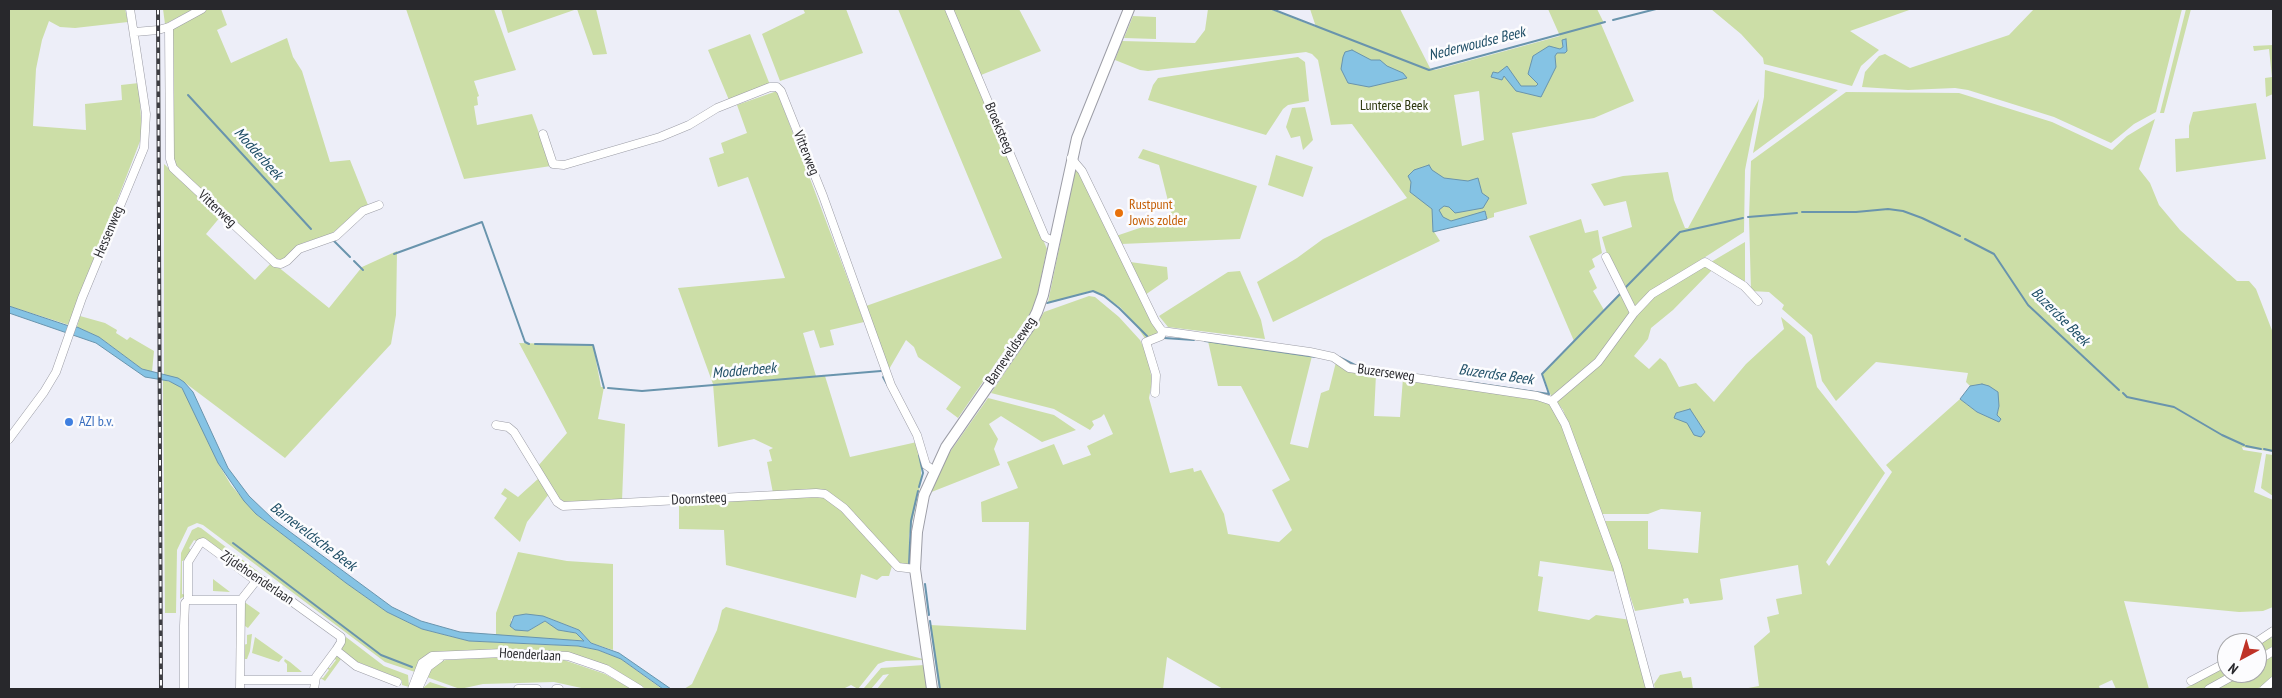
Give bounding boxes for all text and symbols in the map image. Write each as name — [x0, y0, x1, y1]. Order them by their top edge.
water label: Nederwoudse Beek — [1427, 23, 1527, 65]
park label: Lunterse Beek — [1360, 98, 1428, 114]
street label: Broeksteeg — [981, 100, 1017, 156]
water label: Modderbeek — [230, 124, 286, 184]
street label: Vitterweg — [789, 128, 823, 178]
street label: Vitterweg — [194, 187, 240, 231]
place label: Rustpunt Jowis zolder — [1129, 197, 1187, 230]
street label: Hessenweg — [91, 204, 127, 260]
marker: Rustpunt Jowis zolder — [1113, 207, 1125, 219]
water label: Buzerdse Beek — [2027, 284, 2093, 350]
street label: Barneveldseweg — [982, 314, 1040, 388]
water label: Modderbeek — [711, 359, 777, 383]
street label: Buzerseweg — [1356, 361, 1416, 385]
water label: Buzerdse Beek — [1458, 361, 1534, 389]
place label: AZI b.v. — [79, 414, 113, 430]
marker: AZI b.v. — [63, 416, 75, 428]
street label: Doornsteeg — [671, 489, 727, 509]
water label: Barneveldsche Beek — [266, 499, 360, 575]
street label: Zijdehoenderlaan — [217, 547, 297, 609]
north arrow — [2217, 633, 2267, 683]
street label: Hoenderlaan — [499, 645, 561, 665]
text: N — [2225, 660, 2242, 678]

